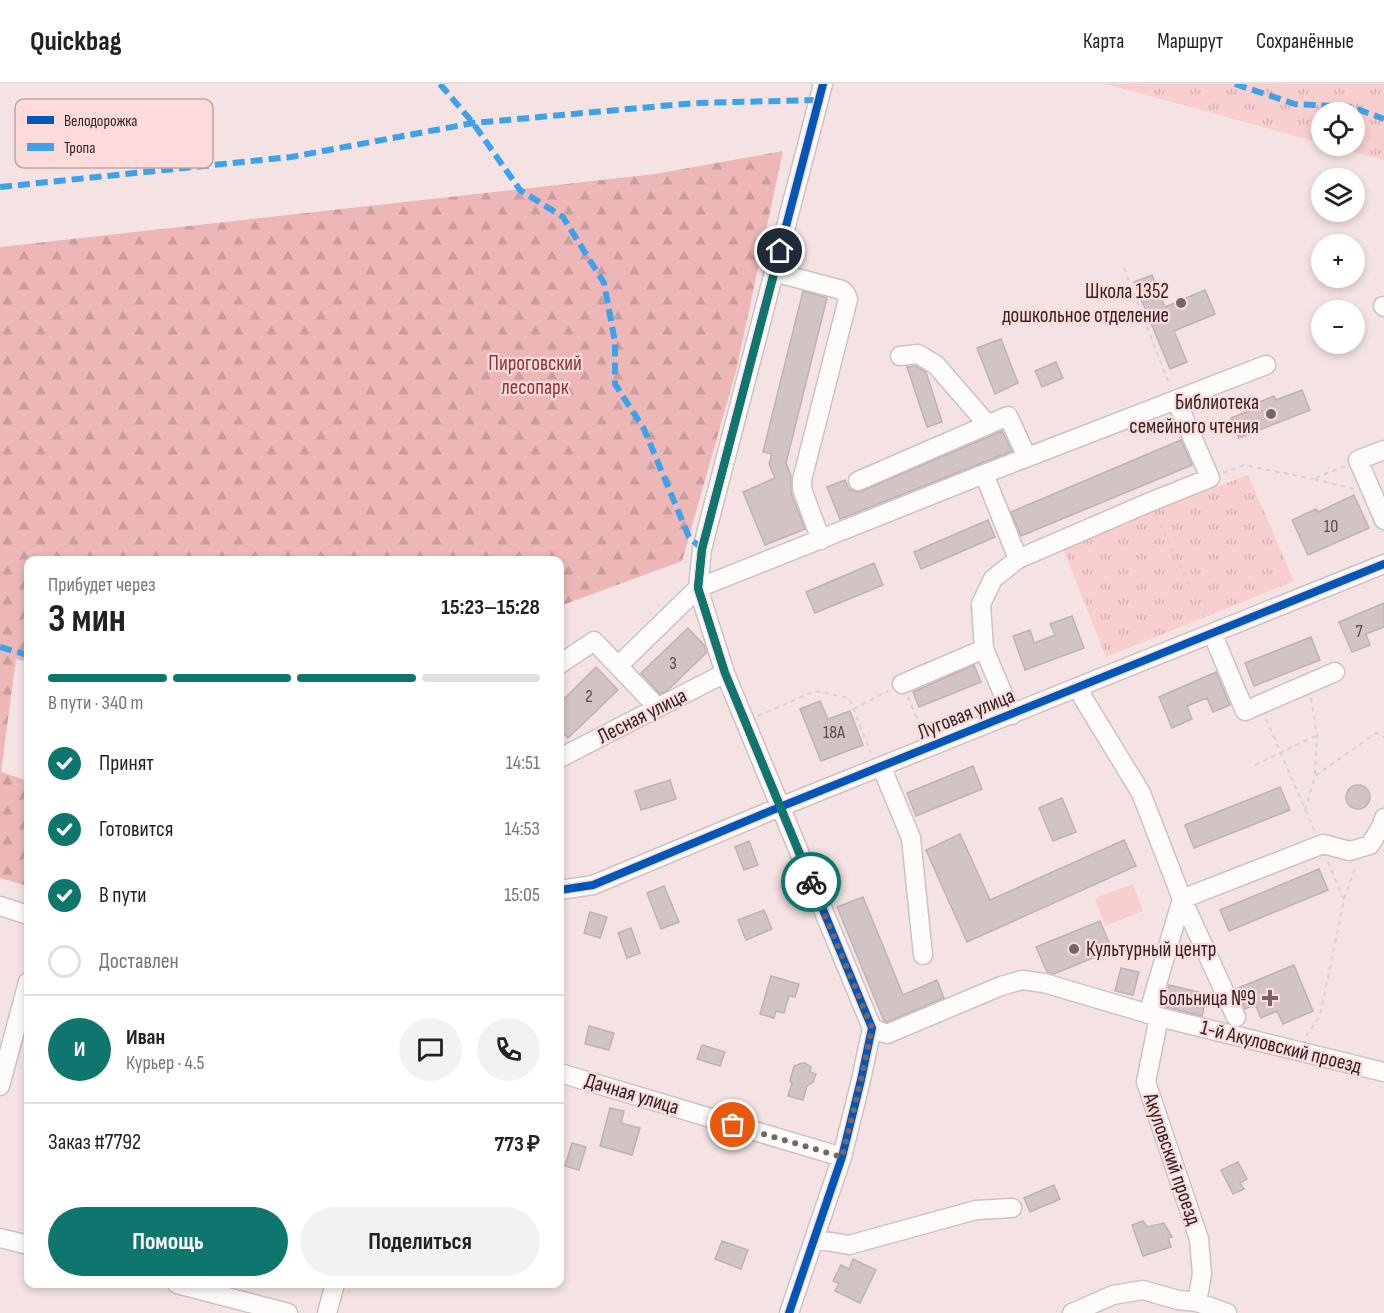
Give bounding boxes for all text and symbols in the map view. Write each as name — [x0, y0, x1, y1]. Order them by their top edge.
text: Quickbag — [30, 25, 122, 58]
text: Карта — [1083, 29, 1124, 54]
text: Маршрут — [1157, 29, 1223, 54]
text: Сохранённые — [1256, 29, 1354, 54]
legend — [15, 99, 213, 168]
map controls — [1311, 102, 1365, 354]
button: locate — [1311, 102, 1365, 156]
text: Велодорожка — [64, 112, 137, 131]
text: Тропа — [64, 139, 95, 158]
button: layers — [1311, 168, 1365, 222]
pin — [754, 225, 805, 276]
icon: home — [763, 234, 796, 267]
button: + — [1311, 234, 1365, 288]
place label: Школа 1352 дошкольное отделение — [1002, 279, 1169, 328]
marker: Школа 1352 дошкольное отделение — [1174, 296, 1188, 310]
button: − — [1311, 300, 1365, 354]
park label: Пироговский лесопарк — [488, 351, 582, 400]
place label: Библиотека семейного чтения — [1129, 390, 1259, 439]
marker: Библиотека семейного чтения — [1264, 407, 1278, 421]
house number: 10 — [1324, 516, 1338, 537]
text: Прибудет через — [48, 573, 156, 597]
text: 15:23–15:28 — [441, 594, 540, 621]
text: 3 мин — [48, 596, 126, 643]
house number: 7 — [1355, 621, 1363, 642]
house number: 3 — [669, 653, 677, 674]
street label: Лесная улица — [593, 683, 691, 749]
street label: Луговая улица — [914, 683, 1018, 745]
house number: 2 — [585, 686, 593, 707]
text: В пути · 340 m — [48, 691, 143, 715]
house number: 18А — [823, 722, 845, 743]
icon: check — [48, 747, 81, 780]
text: Принят — [99, 750, 154, 777]
text: 14:51 — [506, 751, 540, 775]
icon: check — [48, 813, 81, 846]
text: Готовится — [99, 816, 173, 843]
text: 14:53 — [504, 817, 540, 841]
courier — [781, 852, 841, 912]
icon: bike — [795, 866, 828, 899]
icon: check — [48, 879, 81, 912]
text: В пути — [99, 882, 147, 909]
text: 15:05 — [504, 883, 540, 907]
place label: Культурный центр — [1086, 937, 1216, 962]
marker: Культурный центр — [1067, 942, 1081, 956]
text: Доставлен — [99, 948, 179, 975]
place label: Больница №9 — [1159, 986, 1256, 1011]
marker: Больница №9 — [1261, 989, 1279, 1007]
street label: 1-й Акуловский проезд — [1198, 1015, 1364, 1079]
button: chat — [399, 1018, 462, 1081]
button: phone — [477, 1018, 540, 1081]
text: Иван — [126, 1024, 165, 1051]
text: И — [74, 1036, 85, 1063]
text: Курьер · 4.5 — [126, 1051, 205, 1075]
street label: Дачная улица — [582, 1068, 682, 1120]
street label: Акуловский проезд — [1137, 1089, 1206, 1228]
pin — [707, 1099, 758, 1150]
icon: bag — [716, 1108, 749, 1141]
text: Заказ #7792 — [48, 1129, 141, 1156]
text: 773 ₽ — [495, 1131, 540, 1158]
button: Помощь — [48, 1207, 288, 1276]
button: Поделиться — [300, 1207, 540, 1276]

